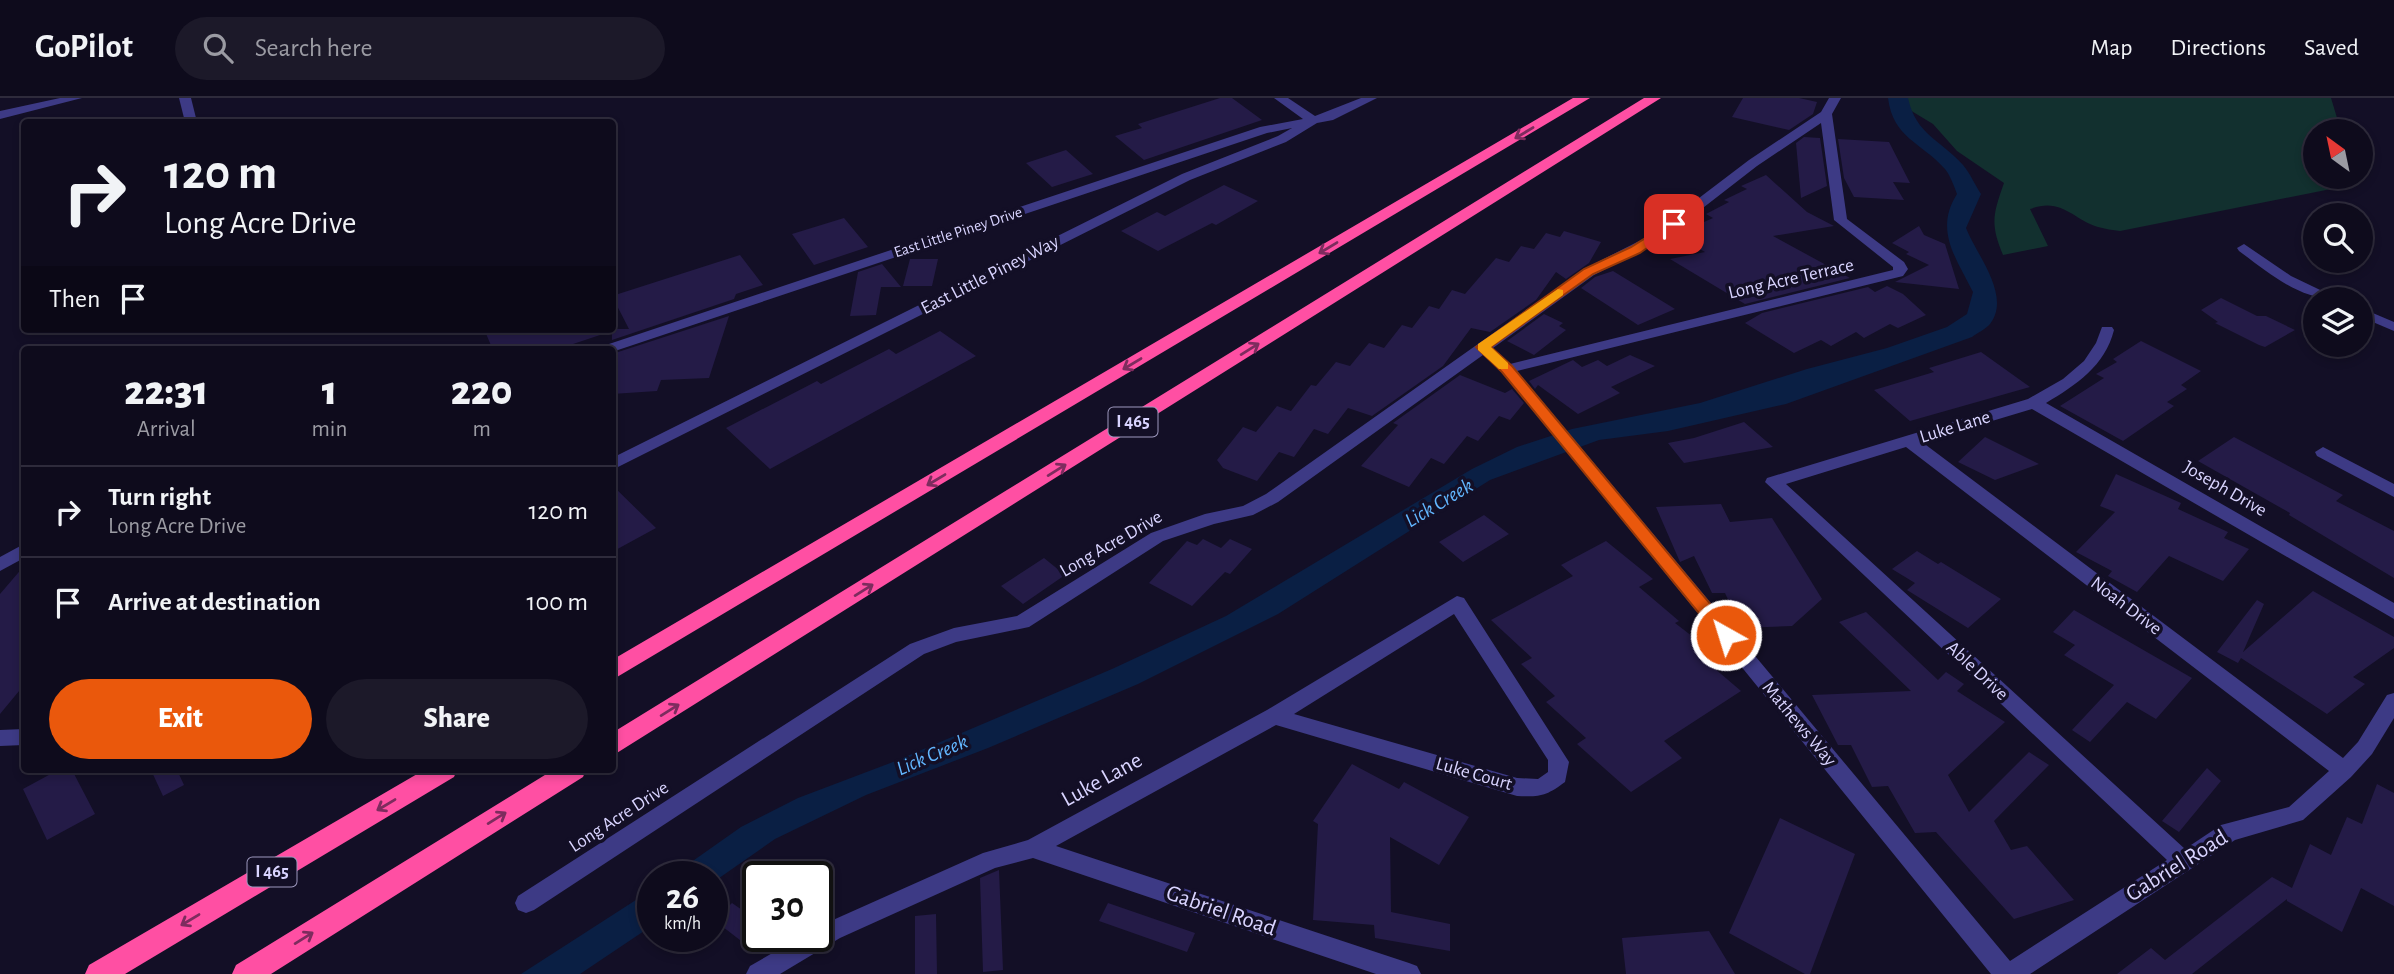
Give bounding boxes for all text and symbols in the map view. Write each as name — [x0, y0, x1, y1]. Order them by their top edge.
search box — [175, 17, 665, 80]
icon: search — [199, 29, 237, 67]
text: GoPilot — [35, 31, 133, 64]
text: Search here — [255, 35, 372, 61]
text: Map — [2090, 36, 2132, 60]
text: Directions — [2170, 36, 2266, 60]
text: Saved — [2304, 36, 2359, 60]
north arrow — [2303, 119, 2373, 189]
map controls — [2303, 119, 2373, 357]
one-way arrow — [1515, 126, 1535, 140]
icon: right — [49, 147, 140, 238]
text: 120 m — [164, 149, 277, 198]
pin — [1644, 194, 1704, 254]
button: search — [2303, 203, 2373, 273]
street label: East Little Piney Drive — [892, 204, 1024, 261]
icon: arrive — [1655, 205, 1693, 243]
text: Long Acre Drive — [164, 207, 356, 239]
street label: East Little Piney Way — [918, 232, 1062, 318]
one-way arrow — [1319, 242, 1339, 256]
street label: Long Acre Terrace — [1726, 255, 1856, 303]
icon: arrive — [114, 280, 152, 318]
text: Then — [49, 286, 100, 312]
button: layers — [2303, 287, 2373, 357]
one-way arrow — [1240, 342, 1259, 357]
one-way arrow — [1123, 357, 1143, 371]
text: 22:31 — [124, 370, 208, 412]
text: 1 — [322, 370, 337, 412]
text: 220 — [451, 370, 513, 412]
street label: Luke Lane — [1917, 407, 1993, 447]
road number: I 465 — [1108, 408, 1158, 436]
text: Arrival — [137, 418, 196, 441]
text: min — [311, 418, 347, 441]
text: m — [472, 418, 491, 441]
street label: Joseph Drive — [2180, 458, 2270, 520]
one-way arrow — [1046, 462, 1066, 476]
one-way arrow — [927, 473, 947, 487]
water label: Lick Creek — [1401, 474, 1477, 531]
text: Turn right — [108, 484, 211, 510]
icon: right — [49, 493, 87, 531]
text: 120 m — [528, 498, 588, 524]
street label: Long Acre Drive — [1057, 507, 1165, 581]
text: Long Acre Drive — [108, 515, 246, 538]
street label: Noah Drive — [2087, 573, 2165, 639]
one-way arrow — [853, 582, 873, 596]
icon: arrive — [49, 584, 87, 622]
text: Arrive at destination — [108, 589, 321, 615]
text: 100 m — [527, 589, 588, 615]
position arrow — [1689, 598, 1763, 672]
street label: Able Drive — [1942, 638, 2012, 704]
street label: Mathews Way — [1758, 678, 1840, 770]
button: Exit — [49, 679, 312, 759]
button: Share — [326, 679, 588, 759]
one-way arrow — [660, 702, 680, 716]
water label: Lick Creek — [893, 731, 971, 779]
street label: Luke Lane — [1058, 749, 1146, 811]
street label: Luke Court — [1434, 754, 1514, 794]
street label: Long Acre Drive — [566, 778, 672, 856]
one-way arrow — [376, 798, 396, 812]
one-way arrow — [486, 810, 506, 824]
street label: Gabriel Road — [2122, 826, 2232, 906]
road number: I 465 — [247, 858, 296, 886]
speed limit sign: 30 — [742, 861, 833, 952]
text: 26 — [666, 880, 699, 915]
street label: Gabriel Road — [1163, 881, 1279, 941]
one-way arrow — [180, 914, 200, 928]
text: km/h — [664, 915, 701, 933]
one-way arrow — [293, 930, 313, 944]

